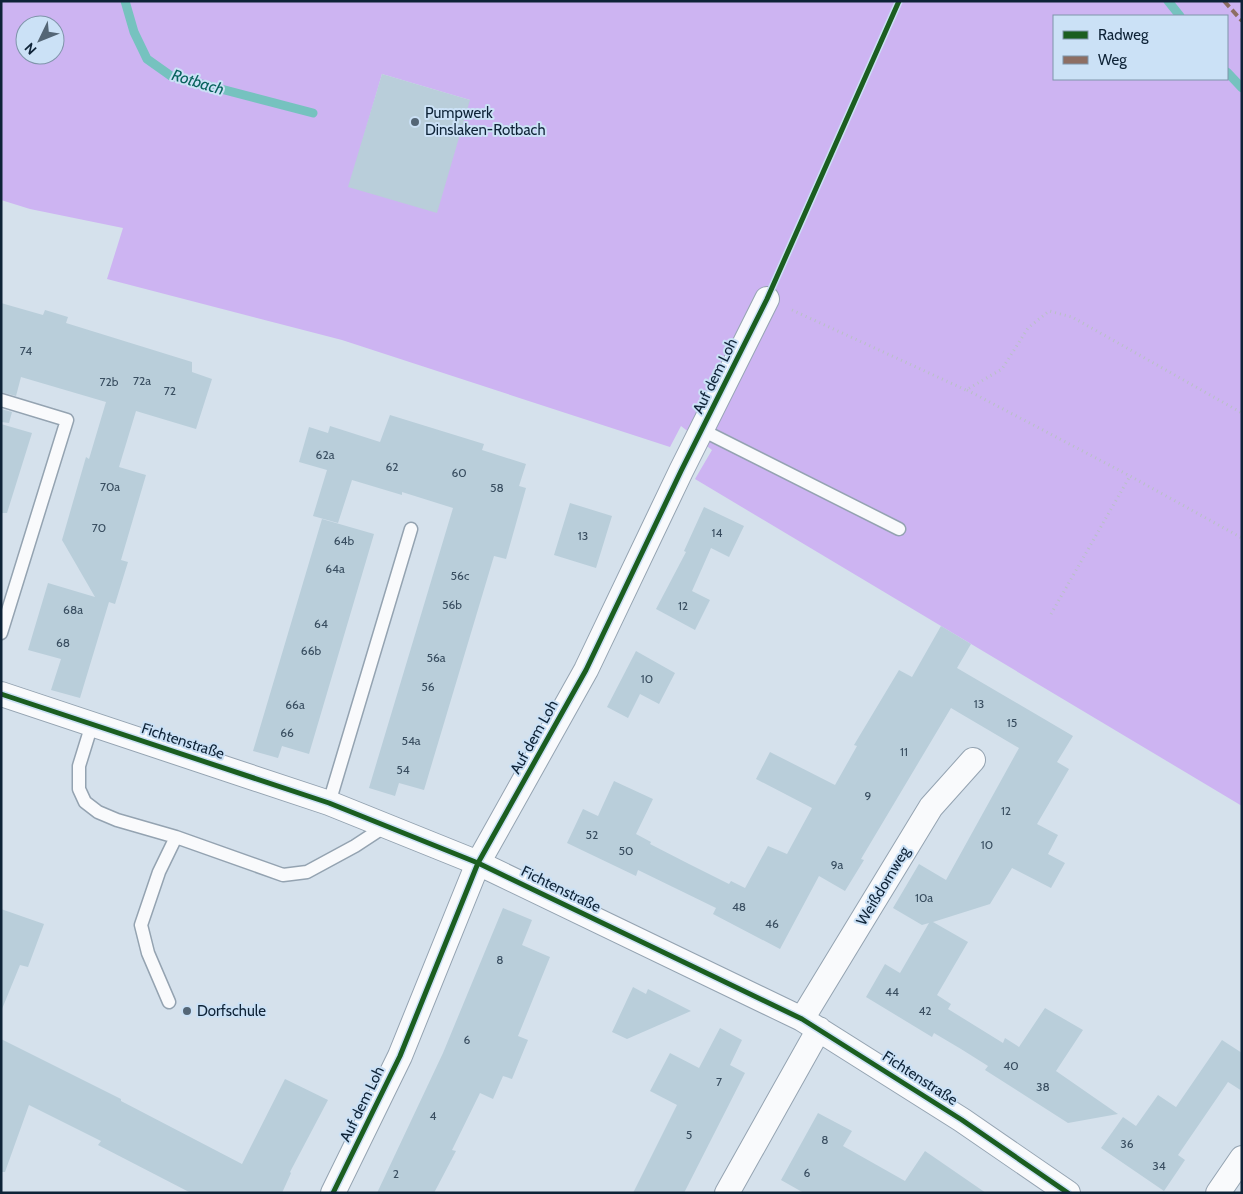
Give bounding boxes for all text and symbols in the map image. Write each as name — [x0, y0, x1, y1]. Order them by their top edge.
north arrow — [15, 15, 65, 65]
legend — [1053, 15, 1228, 80]
text: Radweg — [1098, 26, 1149, 44]
text: N — [21, 39, 40, 59]
text: Weg — [1098, 51, 1127, 69]
water label: Rotbach — [170, 65, 226, 99]
place label: Pumpwerk Dinslaken-Rotbach — [425, 104, 546, 139]
marker: Pumpwerk Dinslaken-Rotbach — [409, 116, 421, 128]
street label: Auf dem Loh — [689, 335, 741, 417]
house number: 74 — [20, 343, 32, 358]
house number: 72a — [133, 373, 151, 388]
house number: 72b — [100, 374, 119, 389]
house number: 72 — [164, 383, 176, 398]
house number: 62a — [316, 447, 335, 462]
house number: 62 — [385, 459, 399, 474]
house number: 60 — [451, 465, 467, 480]
house number: 70a — [100, 479, 120, 494]
house number: 58 — [490, 480, 504, 495]
house number: 70 — [92, 520, 106, 535]
house number: 14 — [712, 525, 722, 540]
house number: 13 — [578, 528, 588, 543]
house number: 64b — [334, 533, 355, 548]
house number: 64a — [325, 561, 345, 576]
house number: 56c — [451, 568, 470, 583]
house number: 56b — [442, 597, 462, 612]
house number: 12 — [678, 598, 688, 613]
house number: 68a — [63, 602, 83, 617]
house number: 64 — [314, 616, 328, 631]
house number: 68 — [56, 635, 70, 650]
house number: 66b — [301, 643, 321, 658]
house number: 56a — [426, 650, 446, 665]
house number: 10 — [641, 671, 653, 686]
house number: 56 — [421, 679, 435, 694]
house number: 13 — [974, 696, 984, 711]
house number: 66a — [285, 697, 305, 712]
street label: Auf dem Loh — [506, 697, 562, 777]
house number: 15 — [1007, 715, 1017, 730]
street label: Fichtenstraße — [139, 719, 227, 763]
house number: 66 — [280, 725, 294, 740]
house number: 54a — [401, 733, 421, 748]
house number: 11 — [900, 744, 908, 759]
house number: 54 — [396, 762, 410, 777]
house number: 9 — [865, 788, 872, 803]
house number: 12 — [1001, 803, 1011, 818]
house number: 52 — [586, 827, 598, 842]
house number: 10 — [981, 837, 993, 852]
house number: 50 — [619, 843, 633, 858]
street label: Weißdornweg — [852, 843, 914, 929]
house number: 9a — [831, 857, 844, 872]
street label: Fichtenstraße — [518, 862, 604, 916]
house number: 10a — [915, 890, 933, 905]
house number: 48 — [732, 899, 746, 914]
house number: 46 — [765, 916, 779, 931]
house number: 8 — [496, 952, 504, 967]
house number: 44 — [885, 984, 899, 999]
place label: Dorfschule — [197, 1002, 266, 1020]
house number: 42 — [918, 1003, 932, 1018]
marker: Dorfschule — [181, 1005, 193, 1017]
house number: 6 — [464, 1032, 471, 1047]
street label: Fichtenstraße — [879, 1047, 961, 1109]
house number: 40 — [1003, 1058, 1019, 1073]
street label: Auf dem Loh — [336, 1063, 388, 1145]
house number: 7 — [716, 1074, 722, 1089]
house number: 38 — [1036, 1079, 1050, 1094]
house number: 4 — [430, 1108, 437, 1123]
house number: 5 — [686, 1127, 692, 1142]
house number: 8 — [821, 1132, 829, 1147]
house number: 36 — [1120, 1136, 1134, 1151]
house number: 34 — [1152, 1158, 1166, 1173]
house number: 6 — [804, 1165, 811, 1180]
house number: 2 — [393, 1166, 399, 1181]

